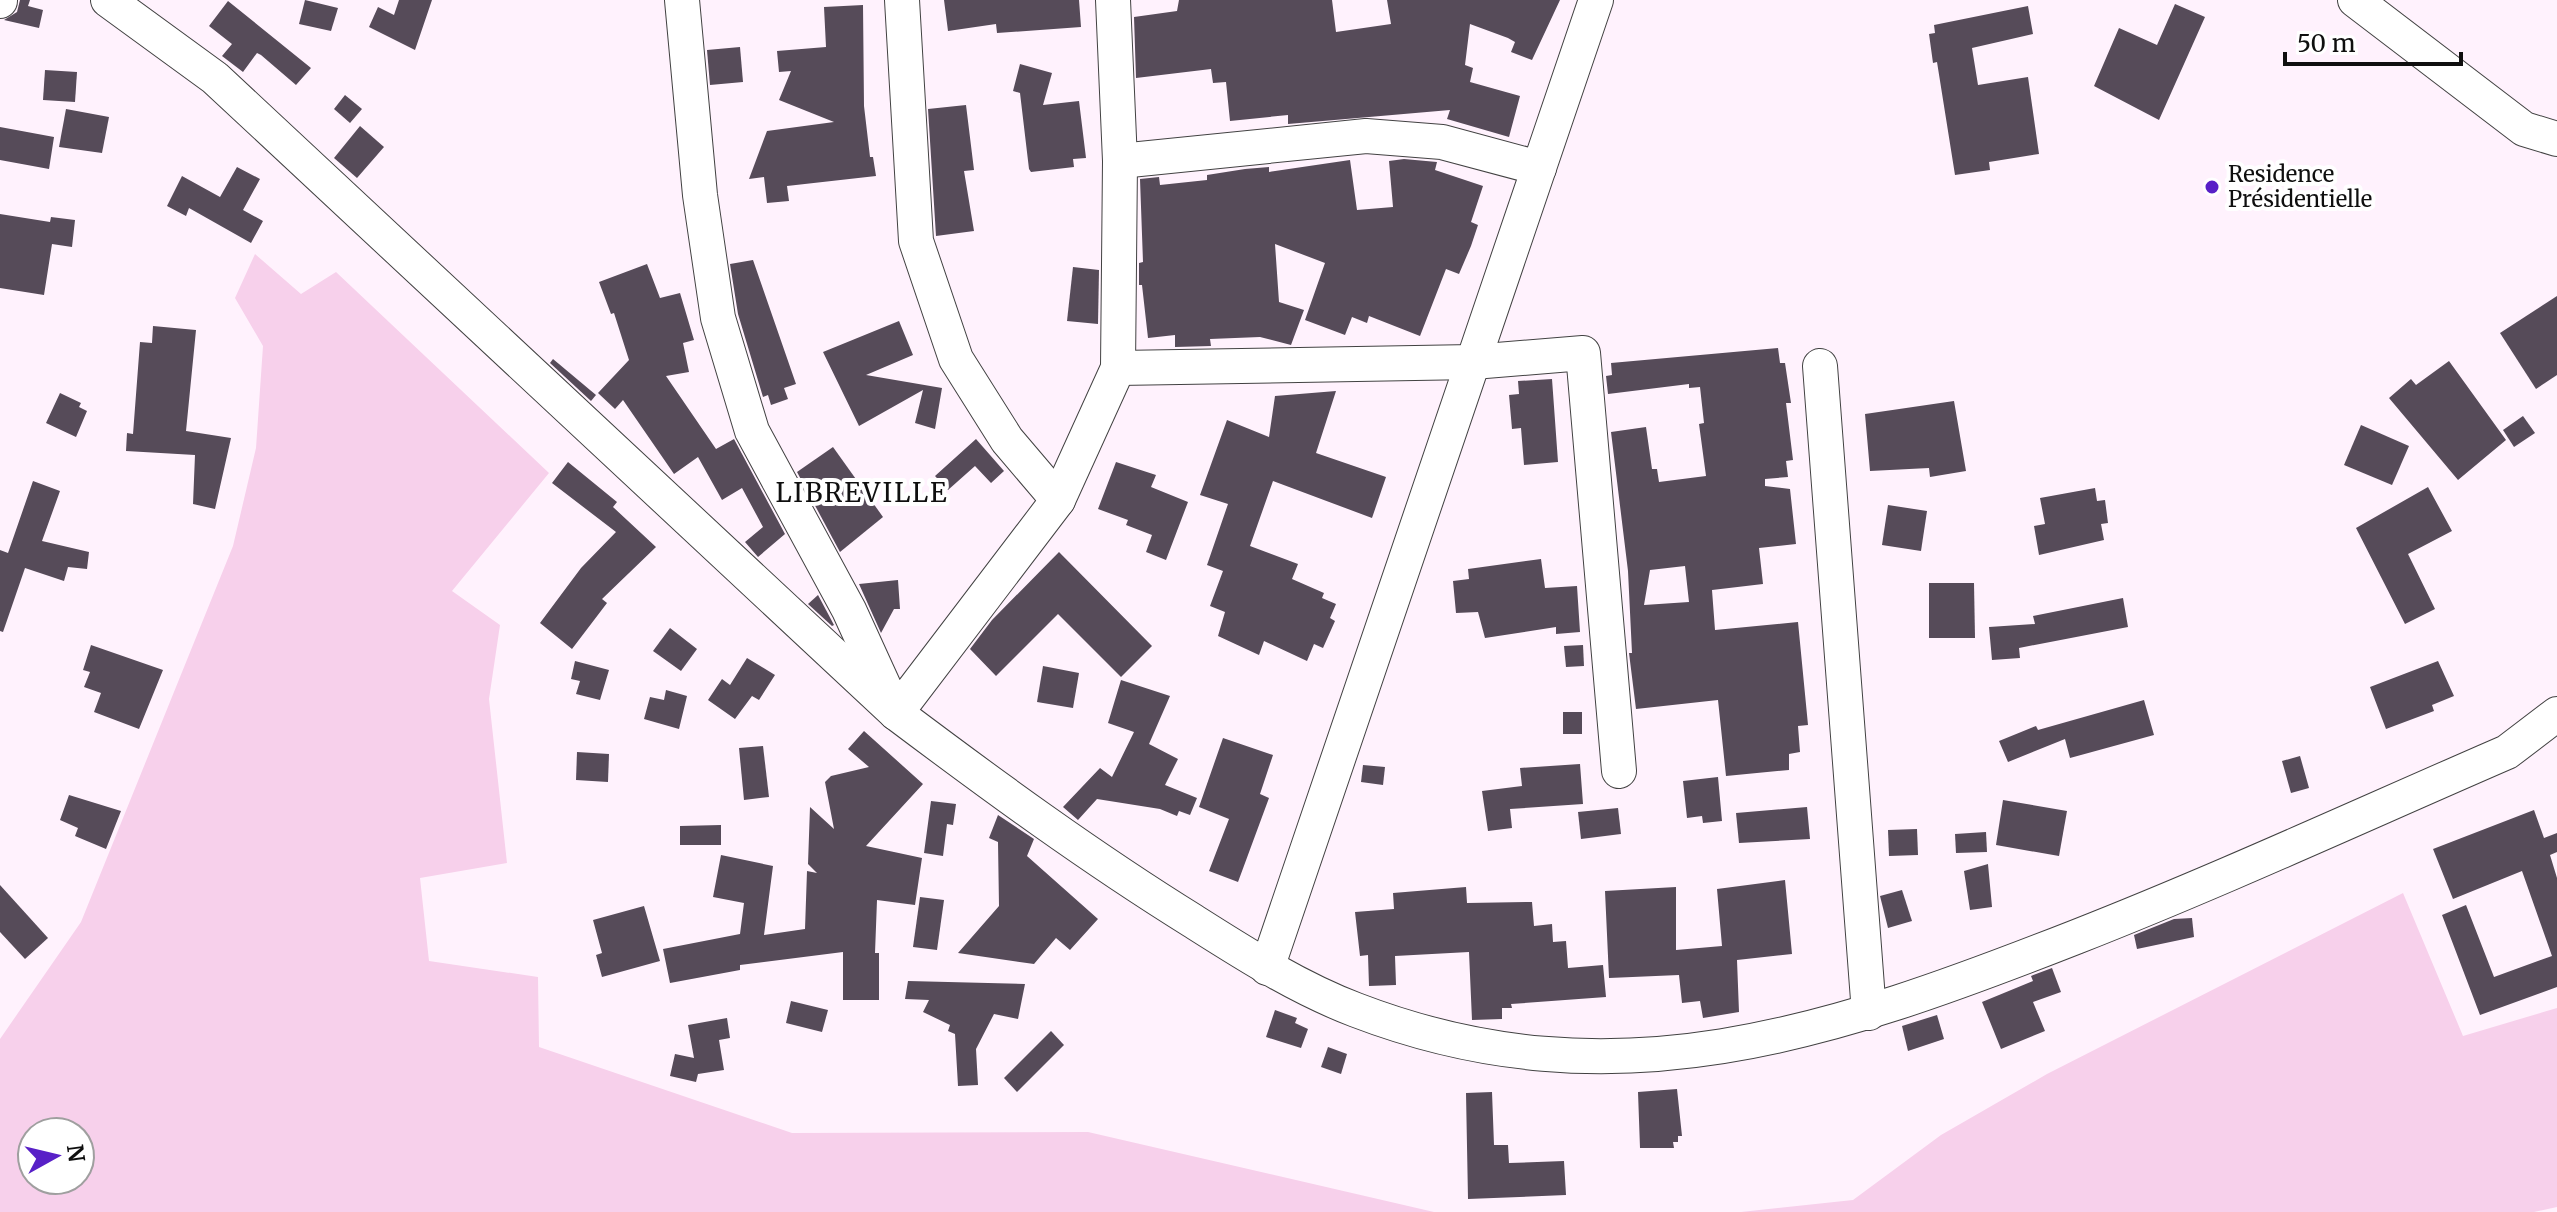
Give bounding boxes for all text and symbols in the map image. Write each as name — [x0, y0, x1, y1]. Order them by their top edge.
scale bar — [2285, 16, 2461, 66]
text: 50 m — [2297, 28, 2356, 59]
place label: Residence Présidentielle — [2228, 160, 2372, 213]
marker: Residence Présidentielle — [2203, 178, 2221, 196]
district label: LIBREVILLE — [775, 476, 949, 509]
north arrow — [16, 1116, 96, 1196]
text: N — [61, 1143, 91, 1164]

